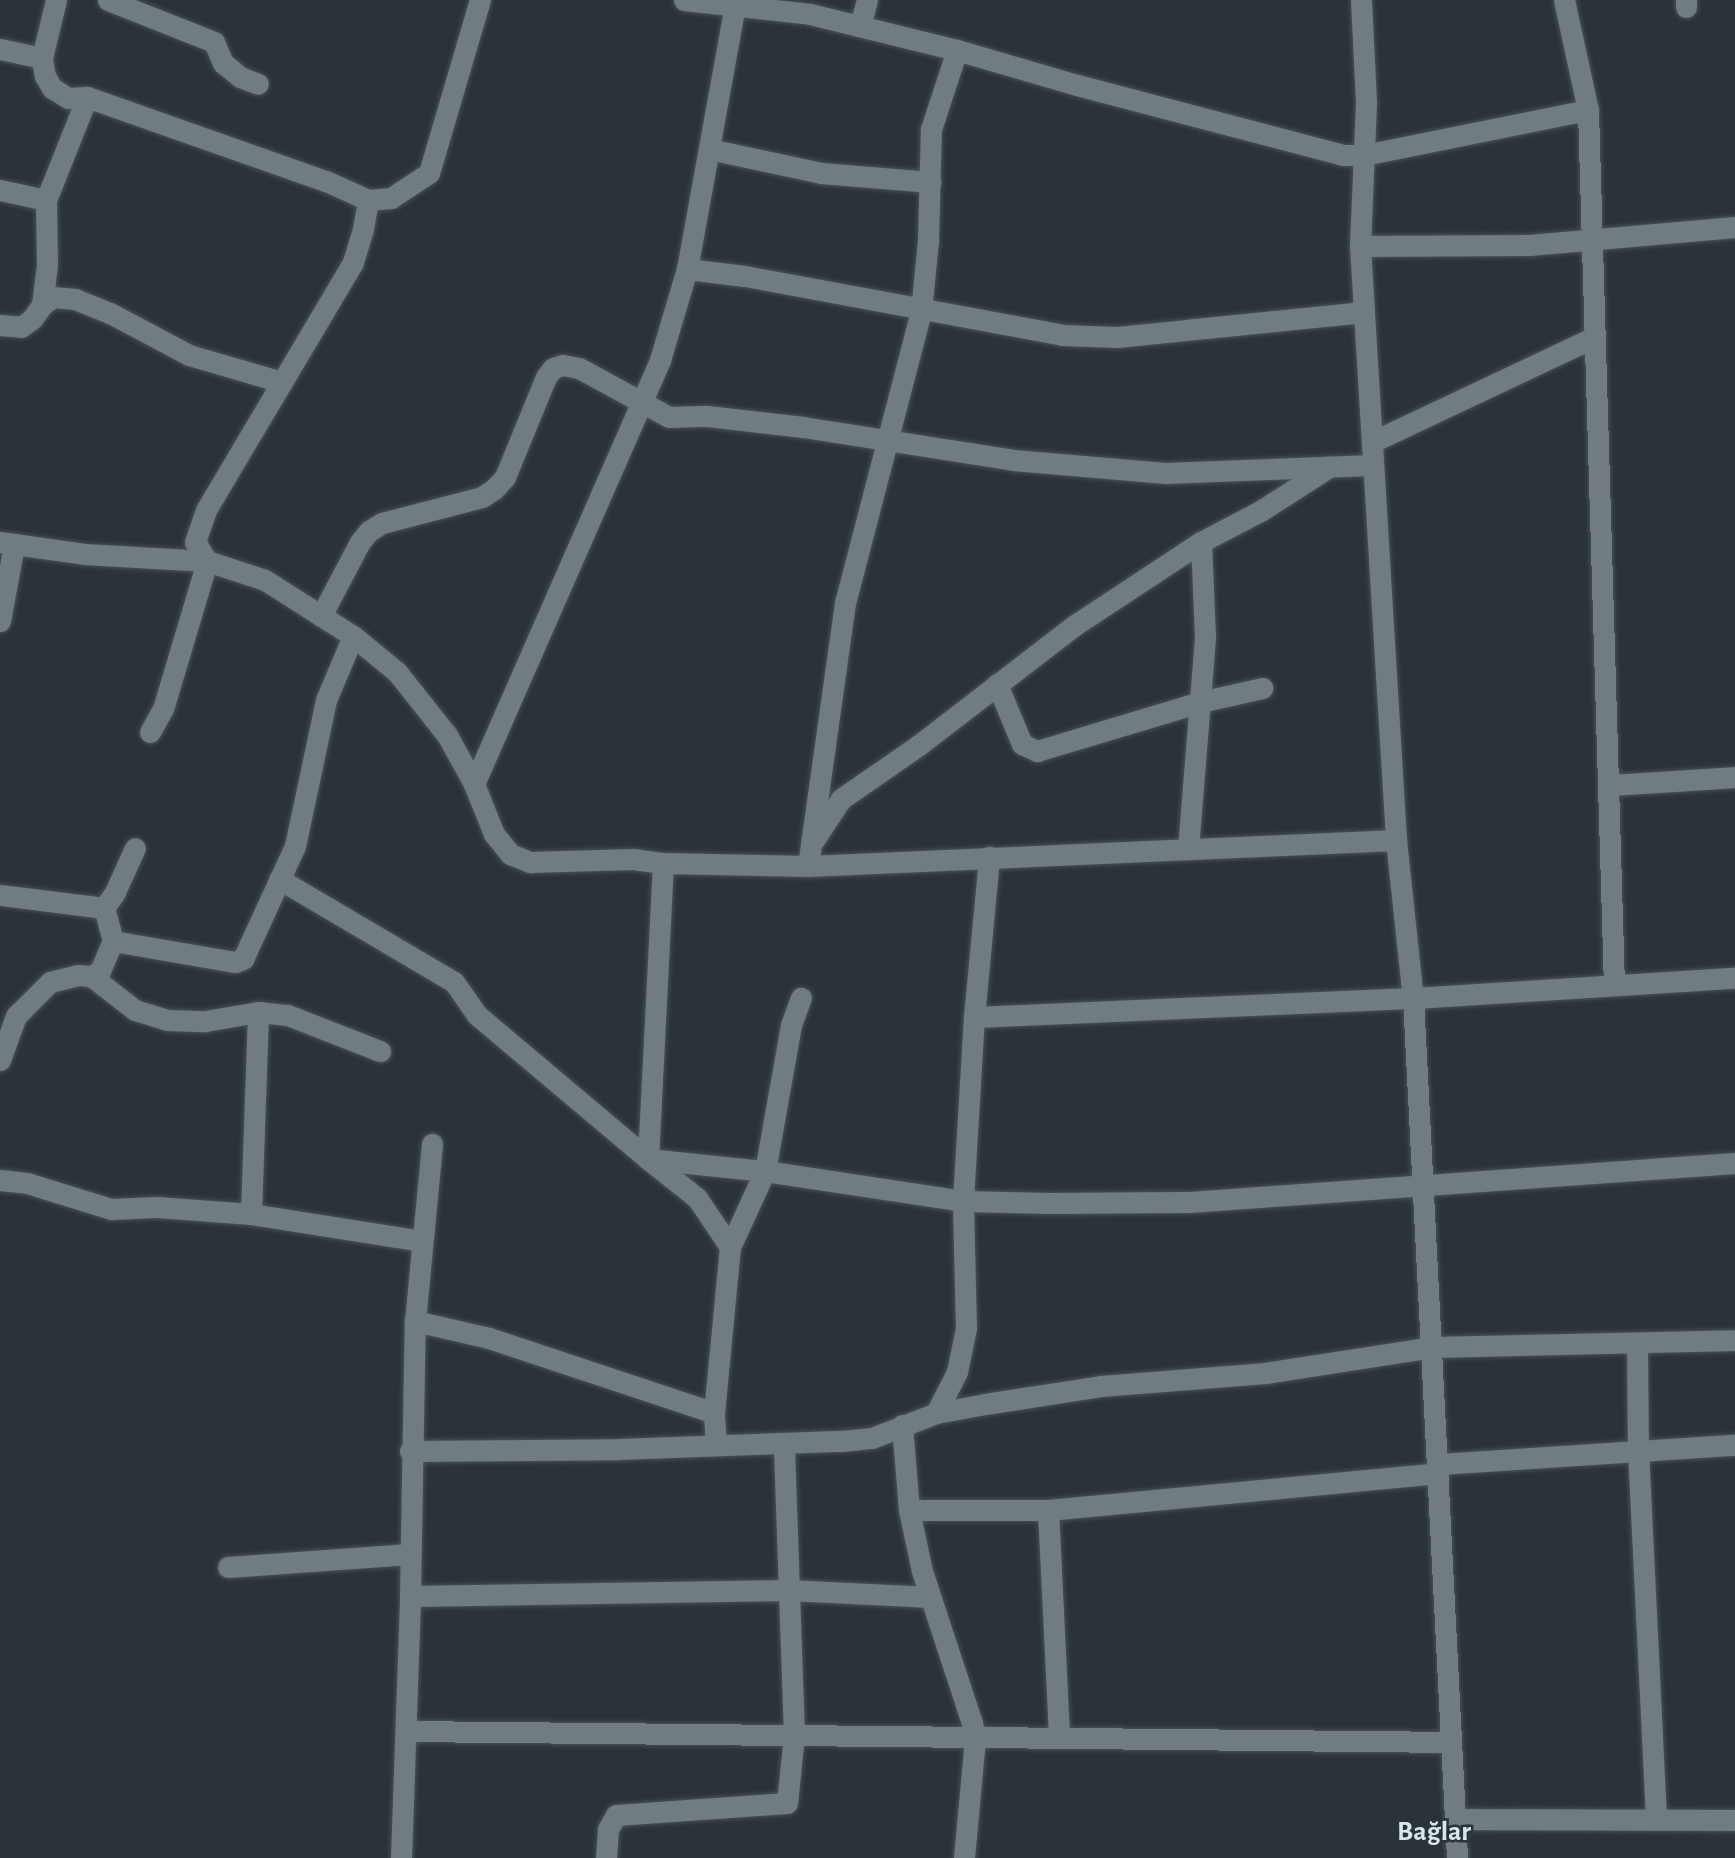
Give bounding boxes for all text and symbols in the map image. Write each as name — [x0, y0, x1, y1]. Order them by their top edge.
district label: Bağlar — [1397, 1815, 1471, 1849]

